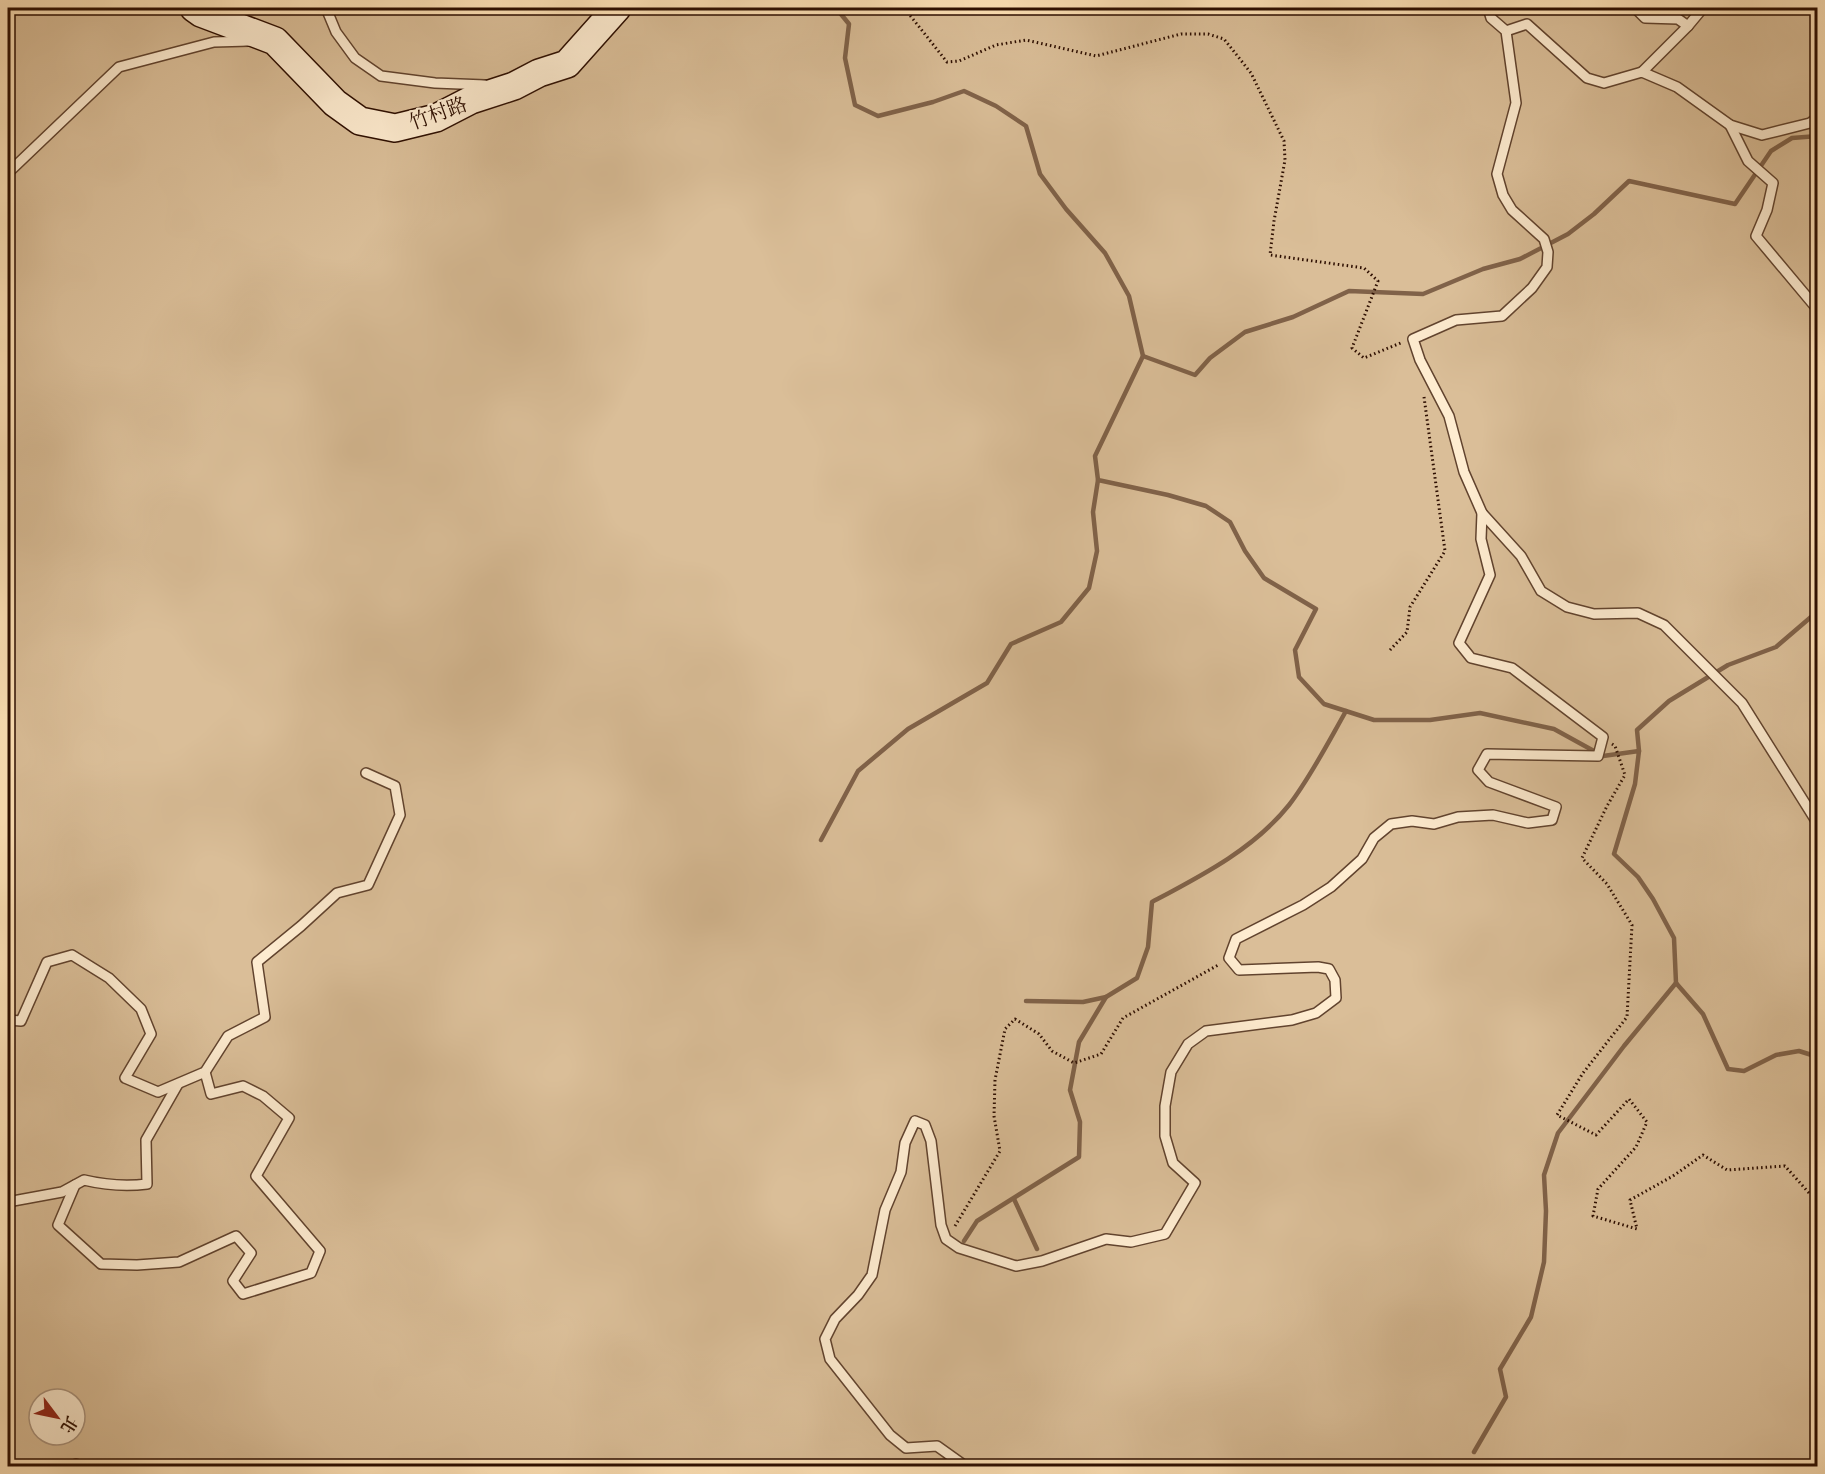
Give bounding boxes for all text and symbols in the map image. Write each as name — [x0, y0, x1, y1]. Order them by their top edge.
street label: 竹村路 — [405, 91, 471, 135]
north arrow — [27, 1387, 87, 1447]
text: 北 — [56, 1412, 82, 1437]

